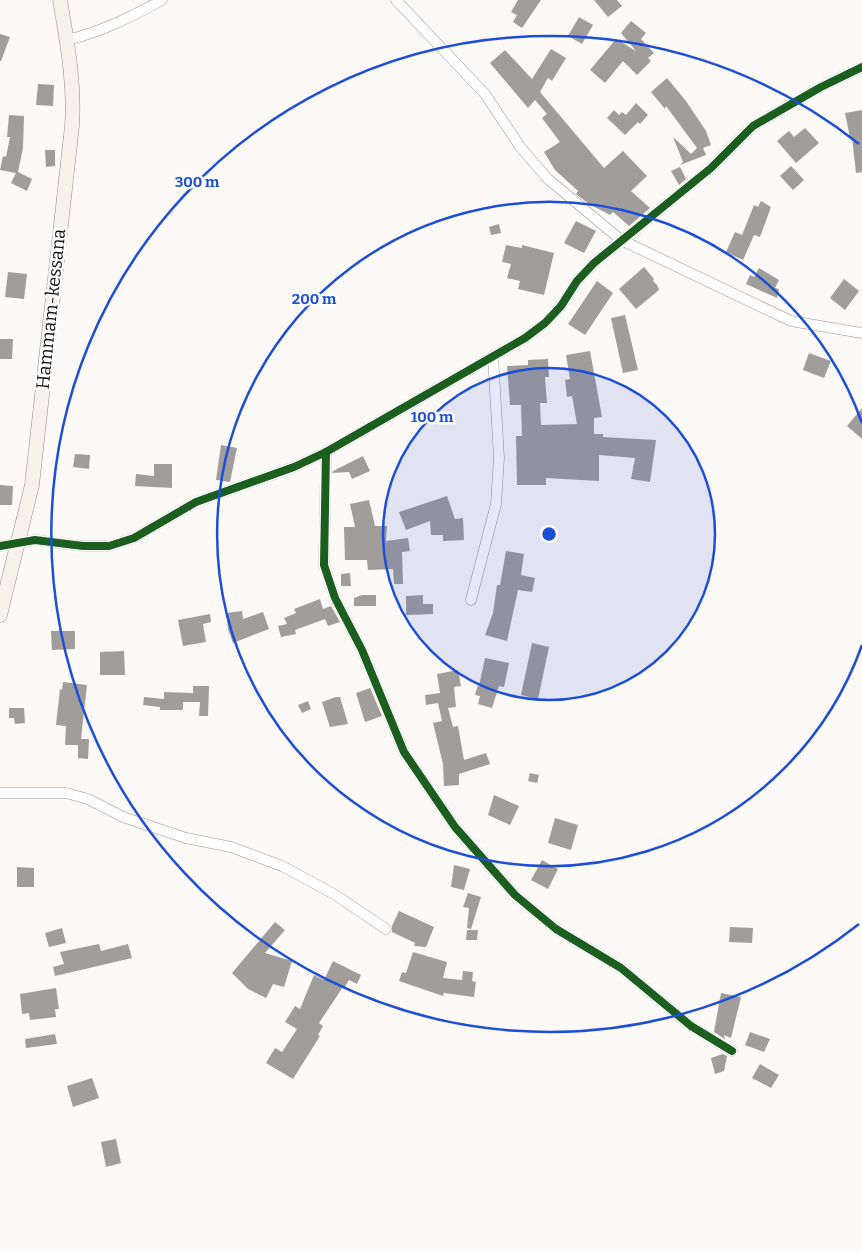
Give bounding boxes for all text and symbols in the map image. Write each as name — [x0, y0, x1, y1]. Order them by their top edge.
text: 300 m — [175, 173, 220, 191]
street label: Hammam-kessana — [32, 228, 70, 390]
text: 200 m — [292, 290, 337, 308]
text: 100 m — [411, 408, 454, 426]
centre of rings — [540, 525, 558, 543]

